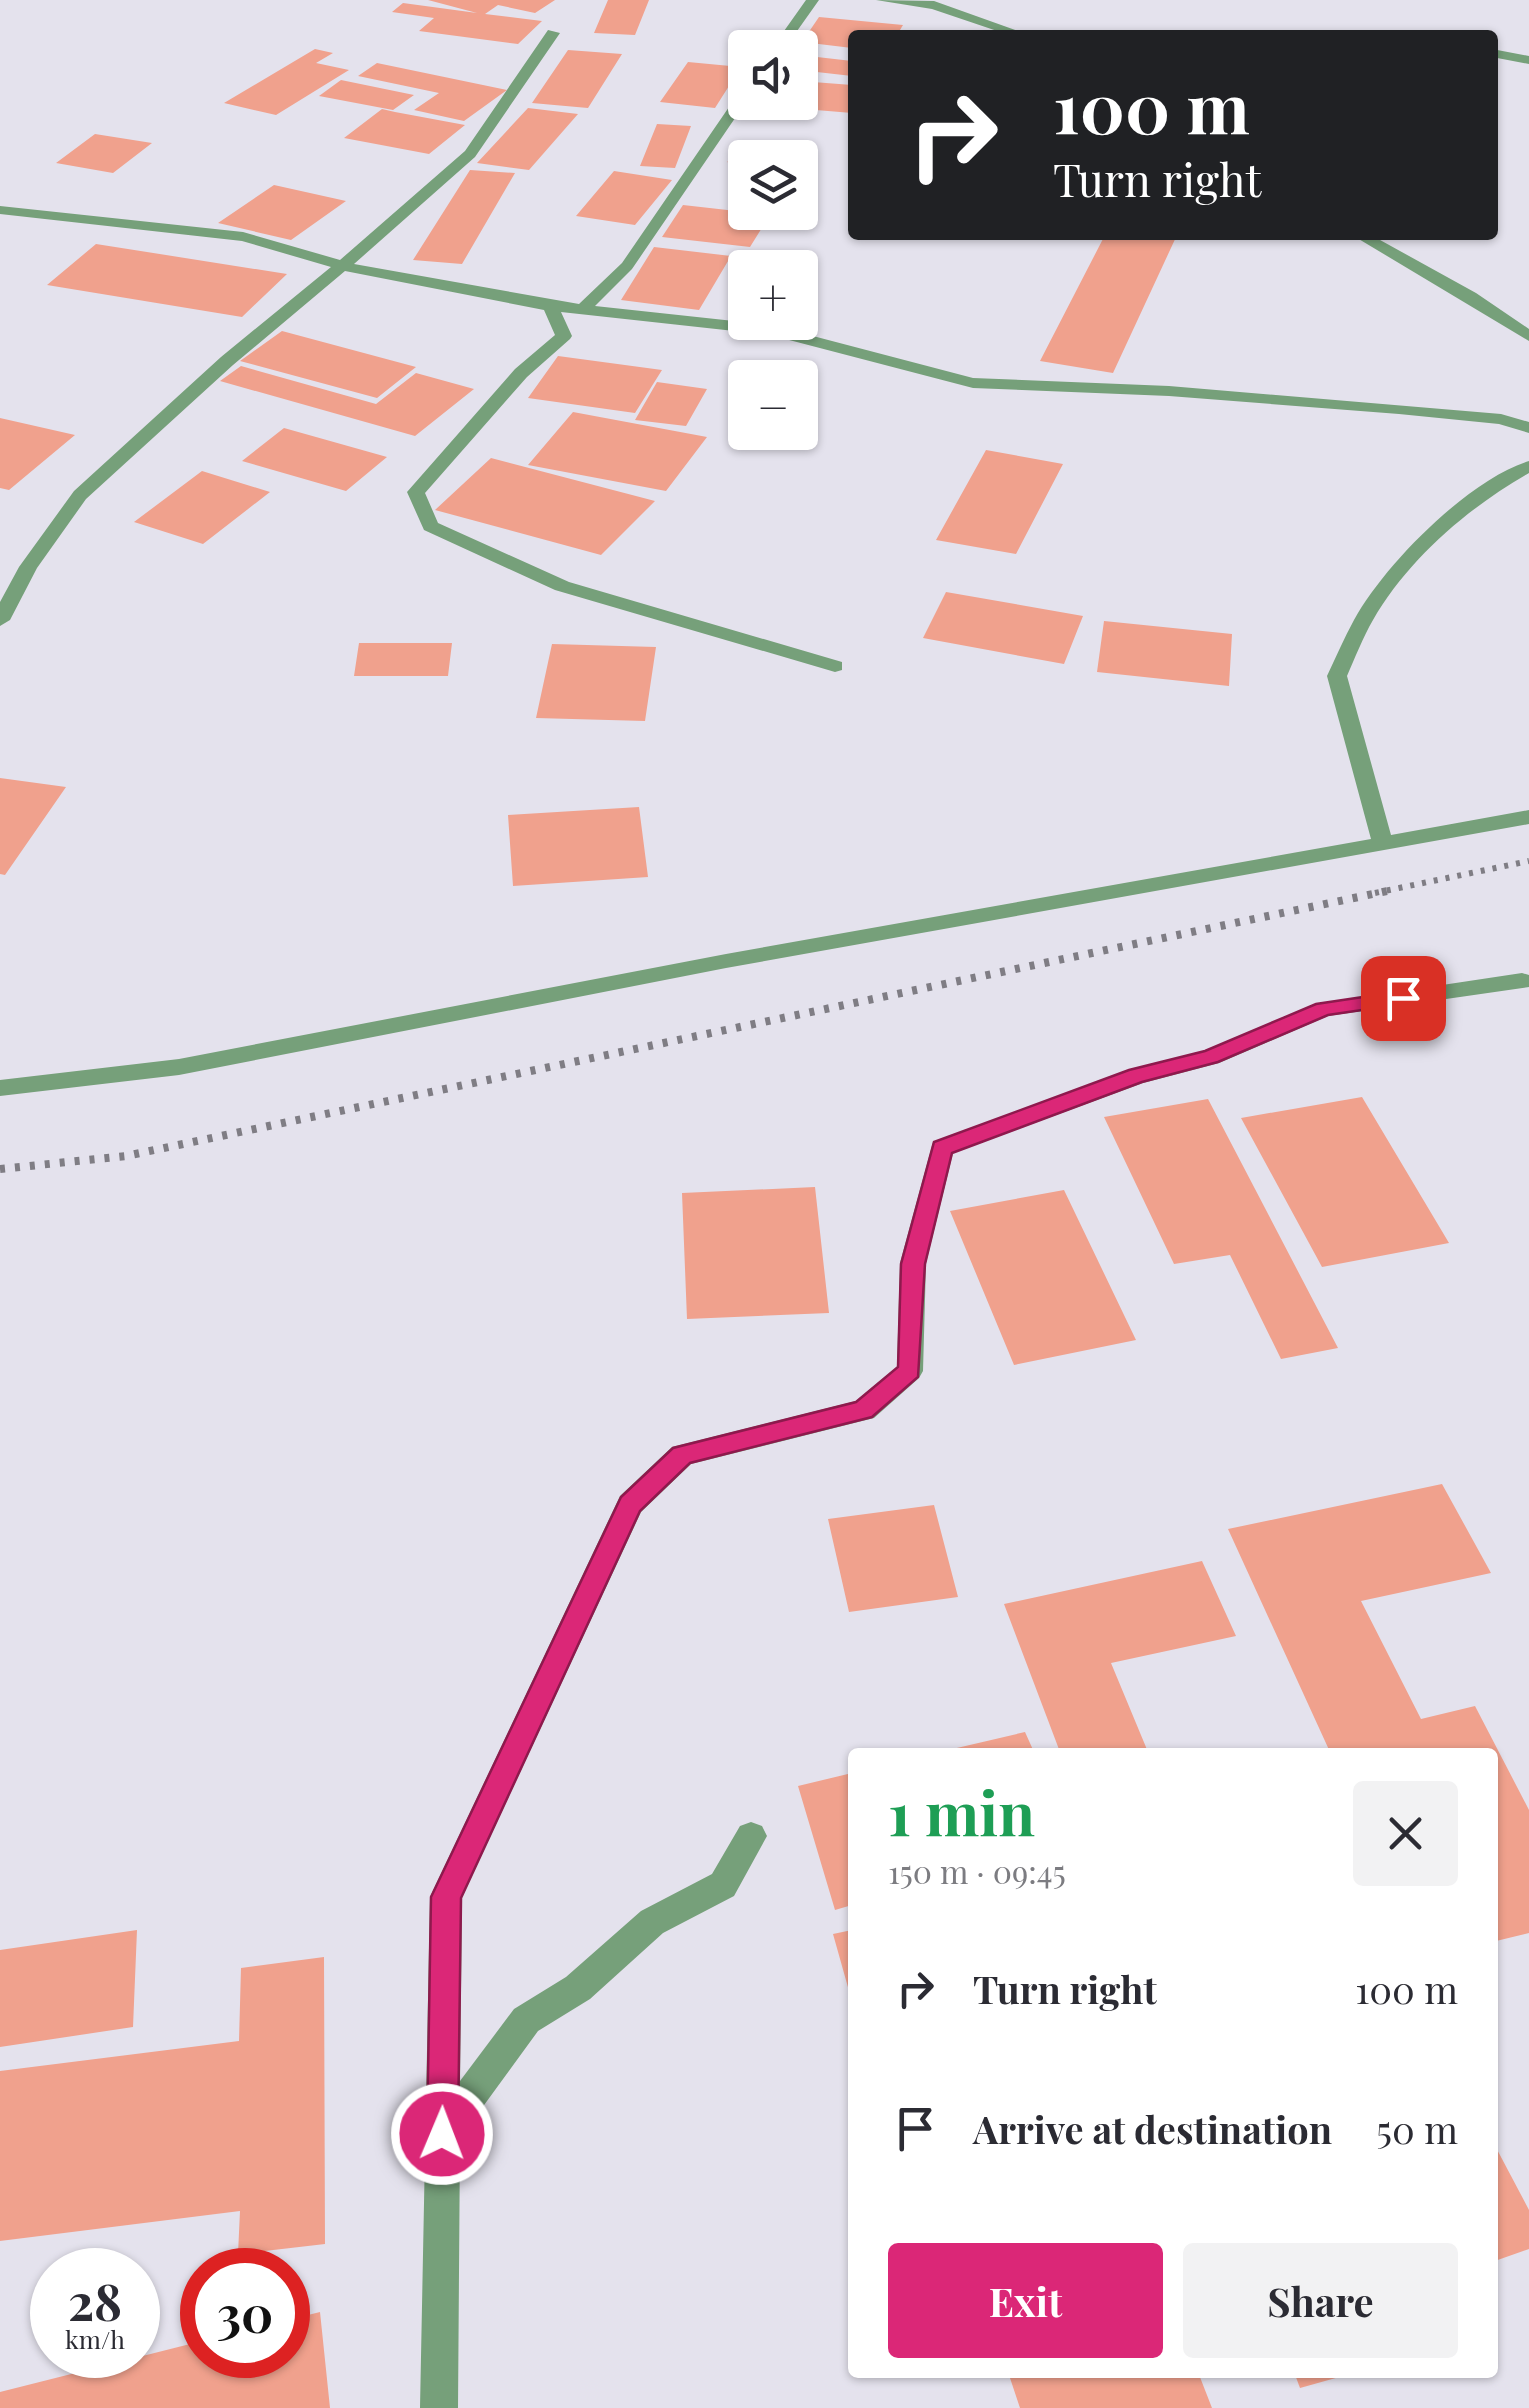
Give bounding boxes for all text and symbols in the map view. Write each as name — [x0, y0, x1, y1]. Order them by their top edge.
map controls — [728, 30, 818, 450]
button: sound — [728, 30, 818, 120]
text: 100 m — [1053, 58, 1250, 152]
icon: right — [888, 70, 1018, 200]
button: layers — [728, 140, 818, 230]
text: Turn right — [1053, 148, 1261, 208]
button: + — [728, 250, 818, 340]
button: − — [728, 360, 818, 450]
pin — [1361, 956, 1446, 1041]
icon: arrive — [1376, 971, 1431, 1026]
text: 1 min — [888, 1771, 1035, 1851]
button: close — [1353, 1781, 1458, 1886]
text: 150 m · 09:45 — [888, 1849, 1066, 1892]
icon: right — [888, 1961, 943, 2016]
text: Turn right — [973, 1963, 1157, 2014]
text: 100 m — [1355, 1963, 1458, 2014]
position arrow — [390, 2082, 494, 2186]
icon: arrive — [888, 2101, 943, 2156]
text: Arrive at destination — [973, 2103, 1332, 2154]
text: 50 m — [1376, 2103, 1458, 2154]
button: Exit — [888, 2243, 1163, 2358]
button: Share — [1183, 2243, 1458, 2358]
speed limit sign: 30 — [180, 2248, 310, 2378]
text: 28 — [68, 2267, 122, 2334]
text: km/h — [65, 2322, 125, 2355]

